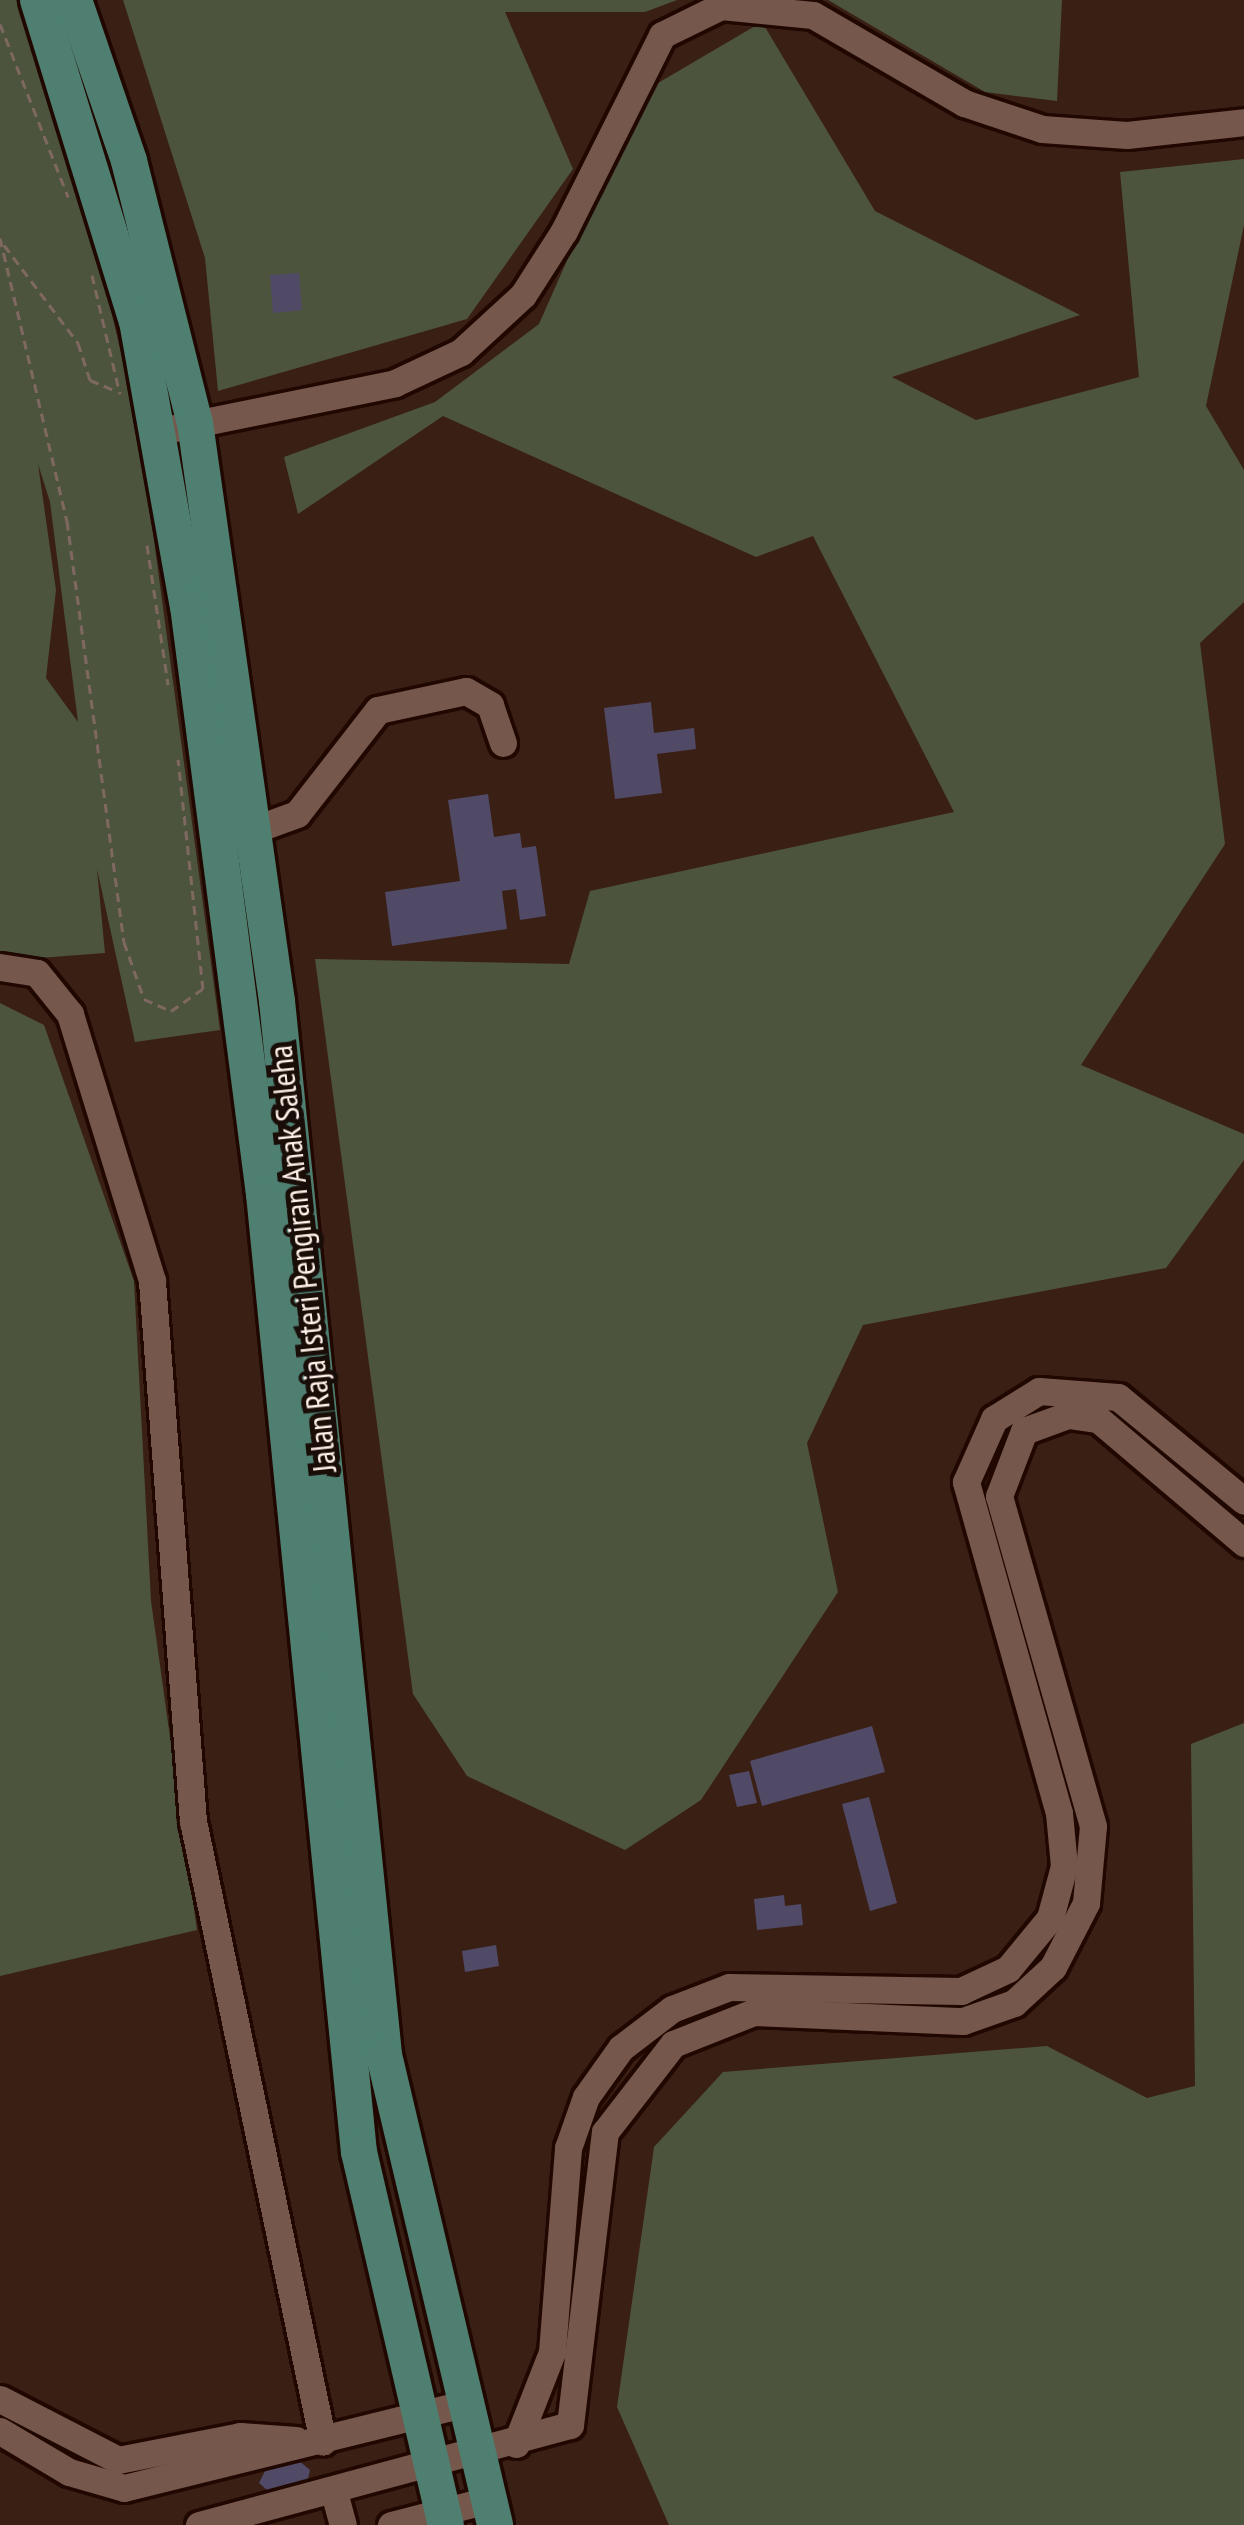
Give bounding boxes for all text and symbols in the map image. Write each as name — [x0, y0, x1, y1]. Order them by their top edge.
street label: Jalan Raja Isteri Pengiran Anak Saleha — [260, 1043, 344, 1475]

